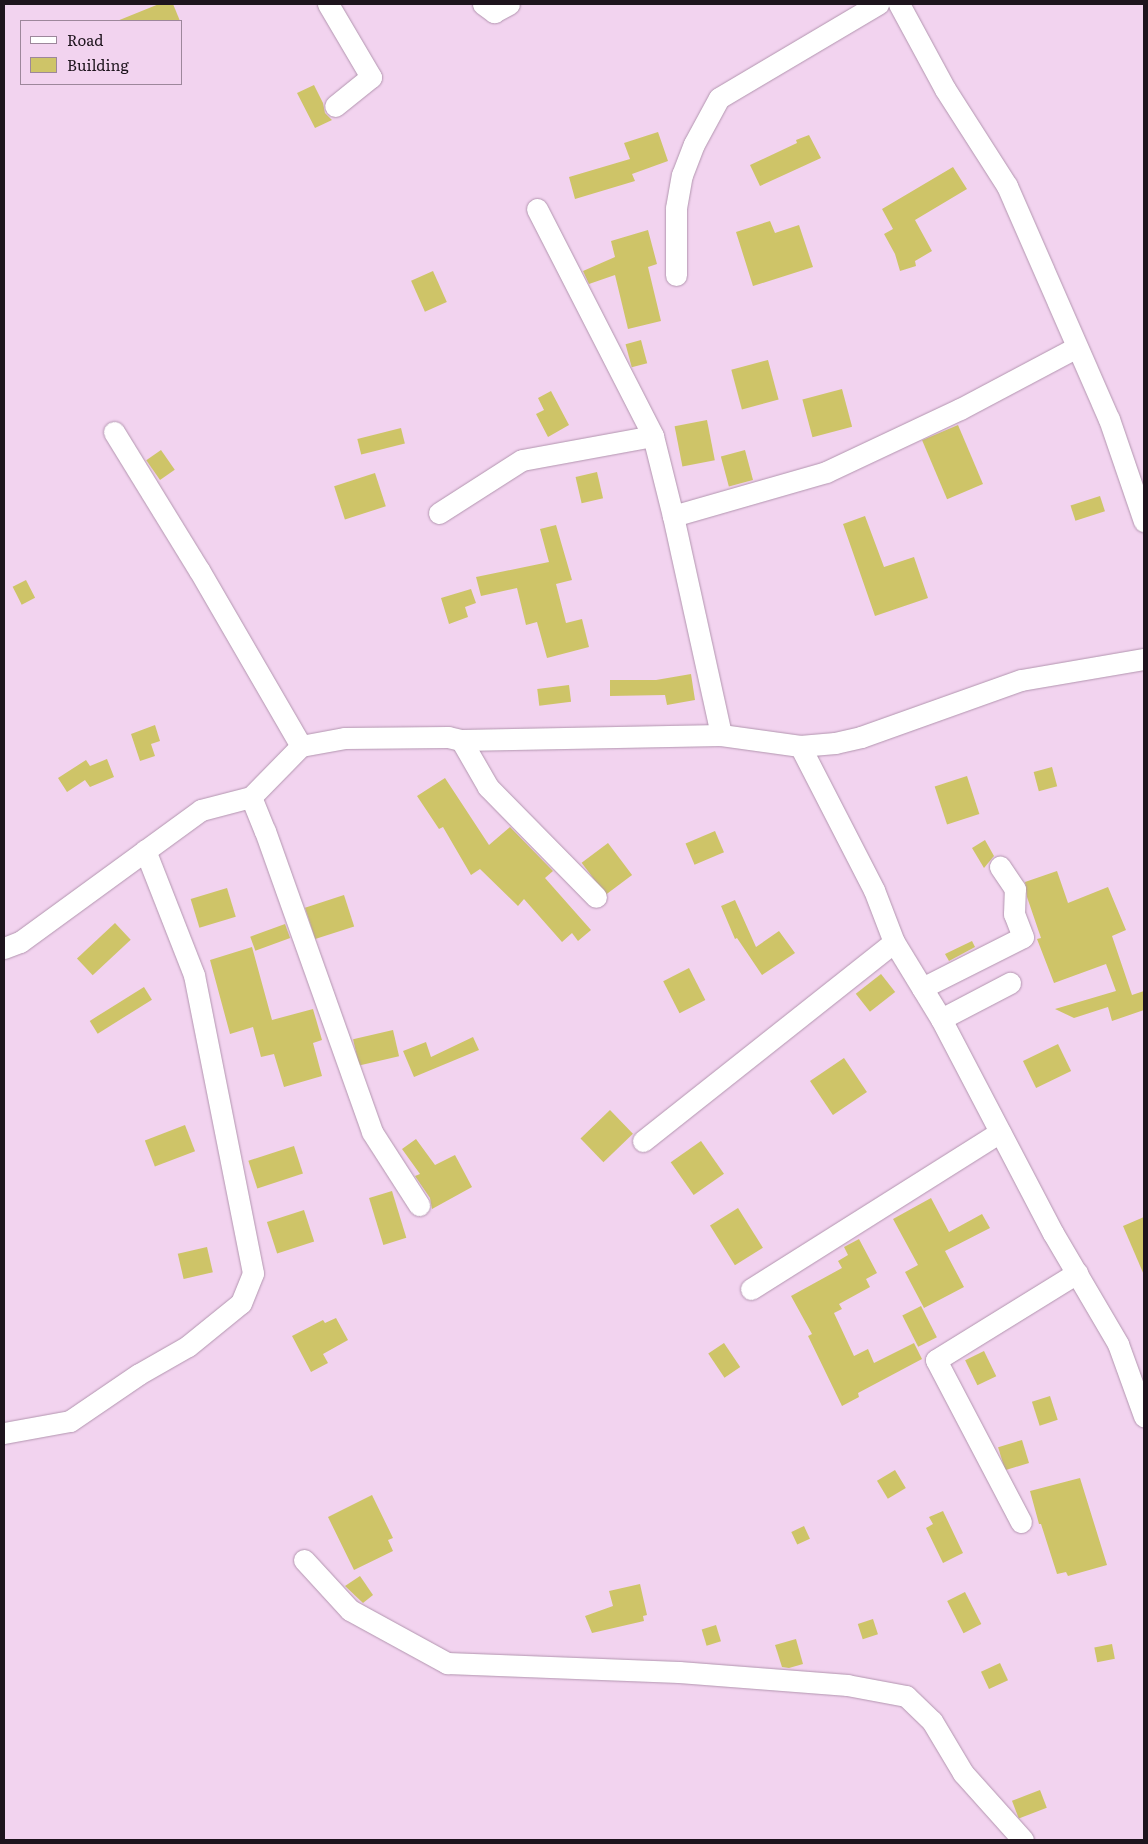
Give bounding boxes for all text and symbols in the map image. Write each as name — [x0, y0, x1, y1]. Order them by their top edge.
legend — [20, 20, 182, 85]
text: Road — [67, 28, 103, 51]
text: Building — [67, 53, 129, 76]

